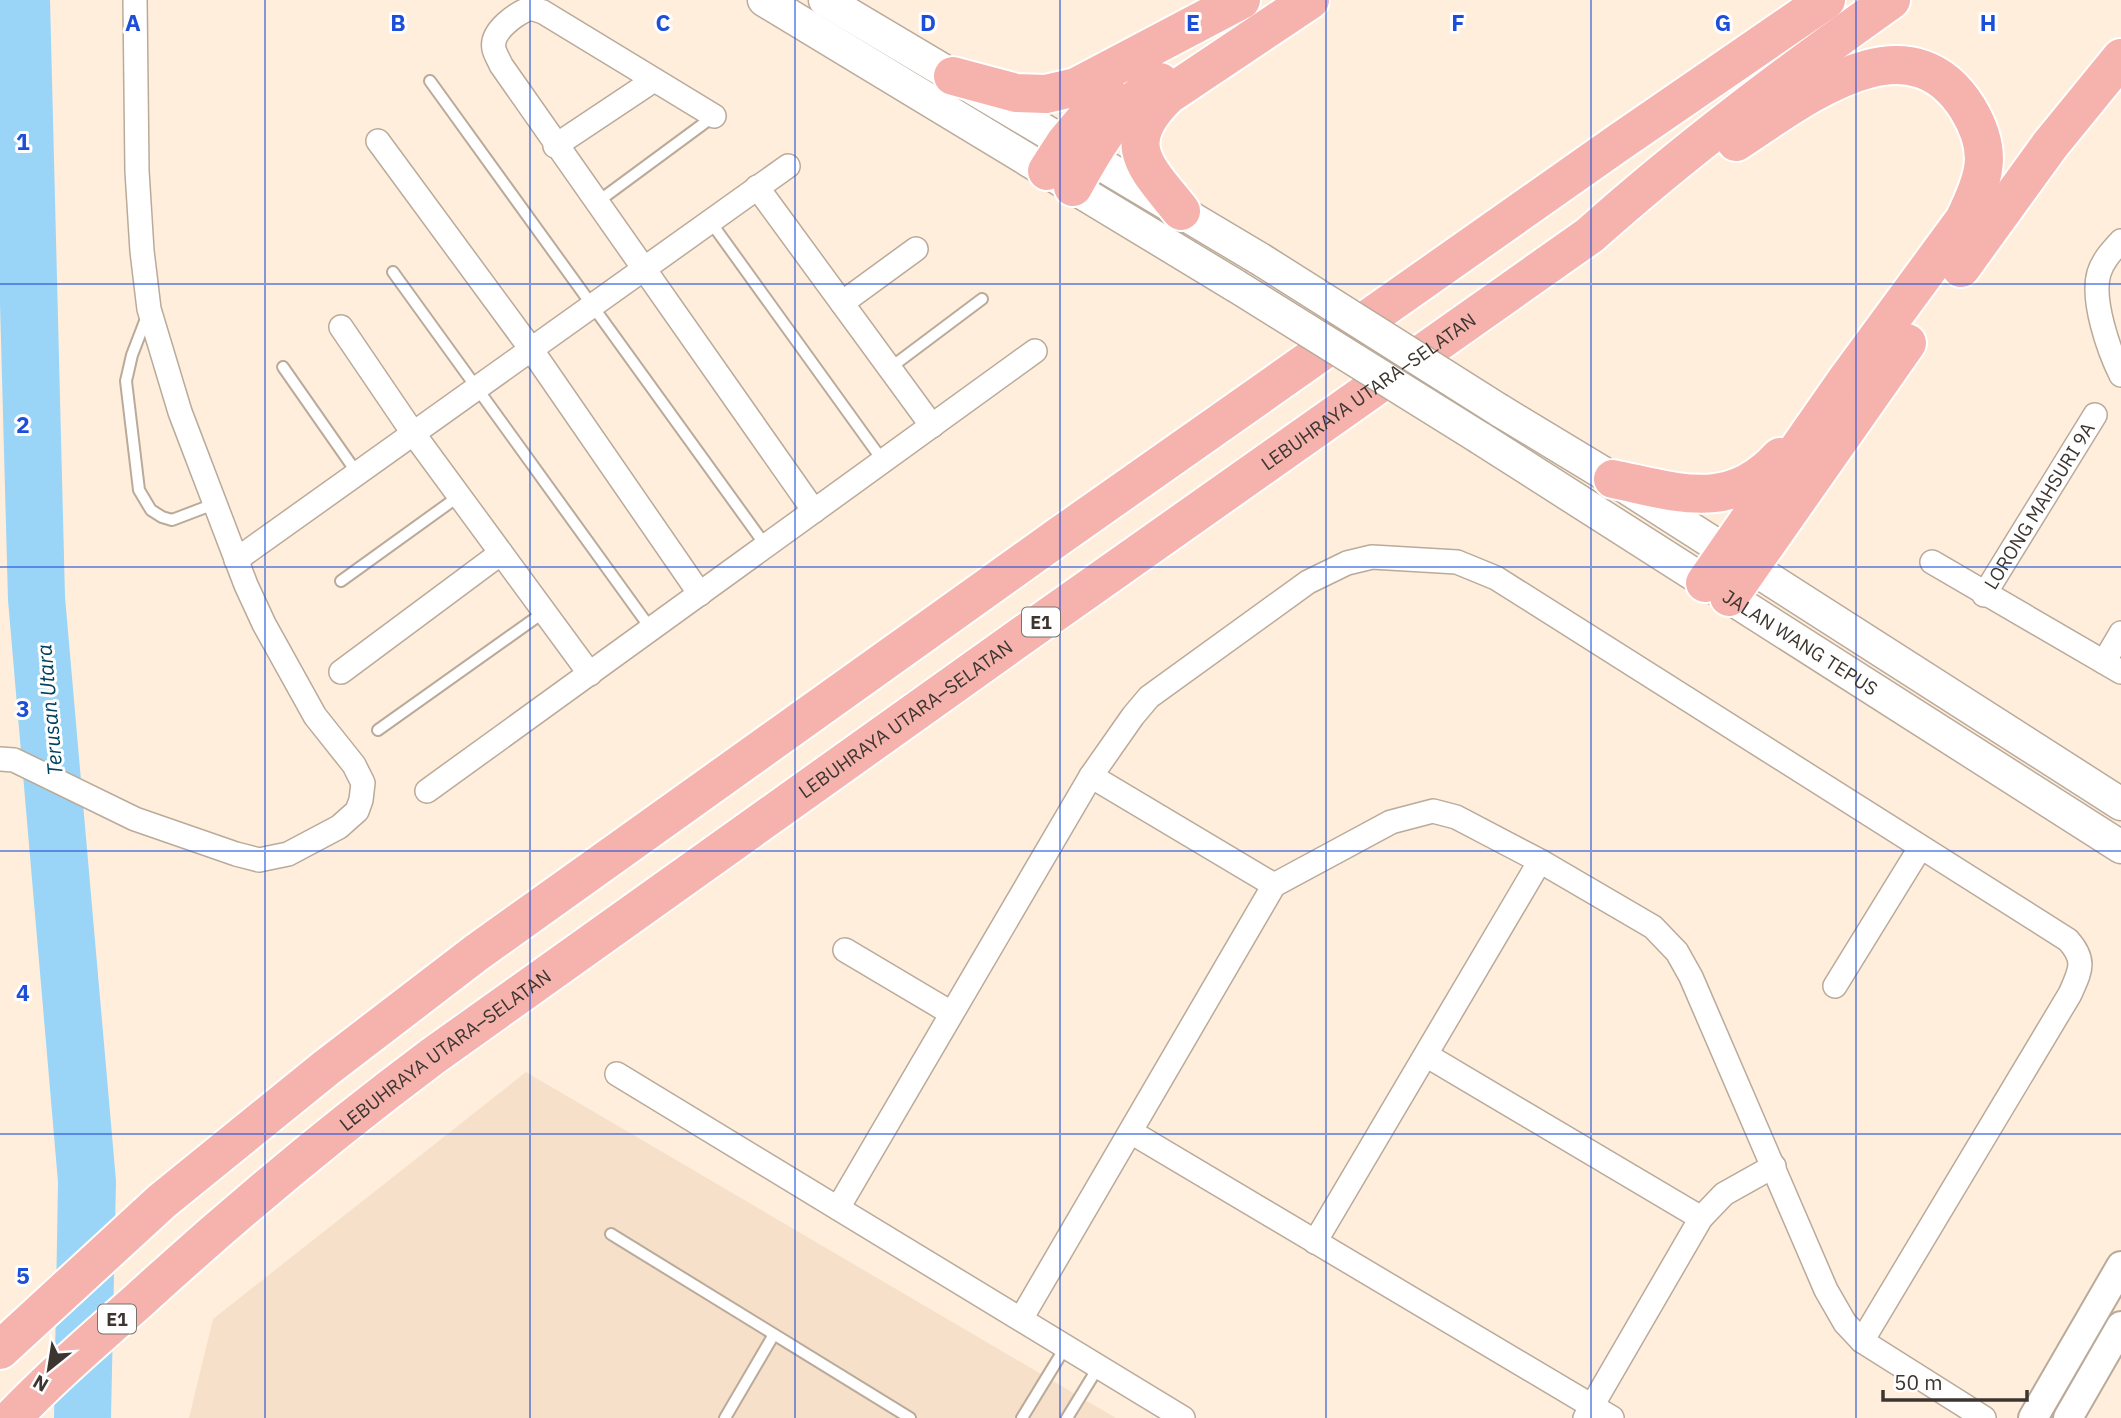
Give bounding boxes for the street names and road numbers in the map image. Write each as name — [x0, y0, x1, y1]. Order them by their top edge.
street label: LEBUHRAYA UTARA–SELATAN — [1256, 307, 1480, 475]
street label: LORONG MAHSURI 9A — [1979, 418, 2100, 594]
street label: JALAN WANG TEPUS — [1718, 584, 1882, 701]
road number: E1 — [1022, 608, 1060, 636]
street label: LEBUHRAYA UTARA–SELATAN — [794, 634, 1017, 803]
street label: LEBUHRAYA UTARA–SELATAN — [334, 964, 556, 1136]
road number: E1 — [98, 1304, 136, 1334]

